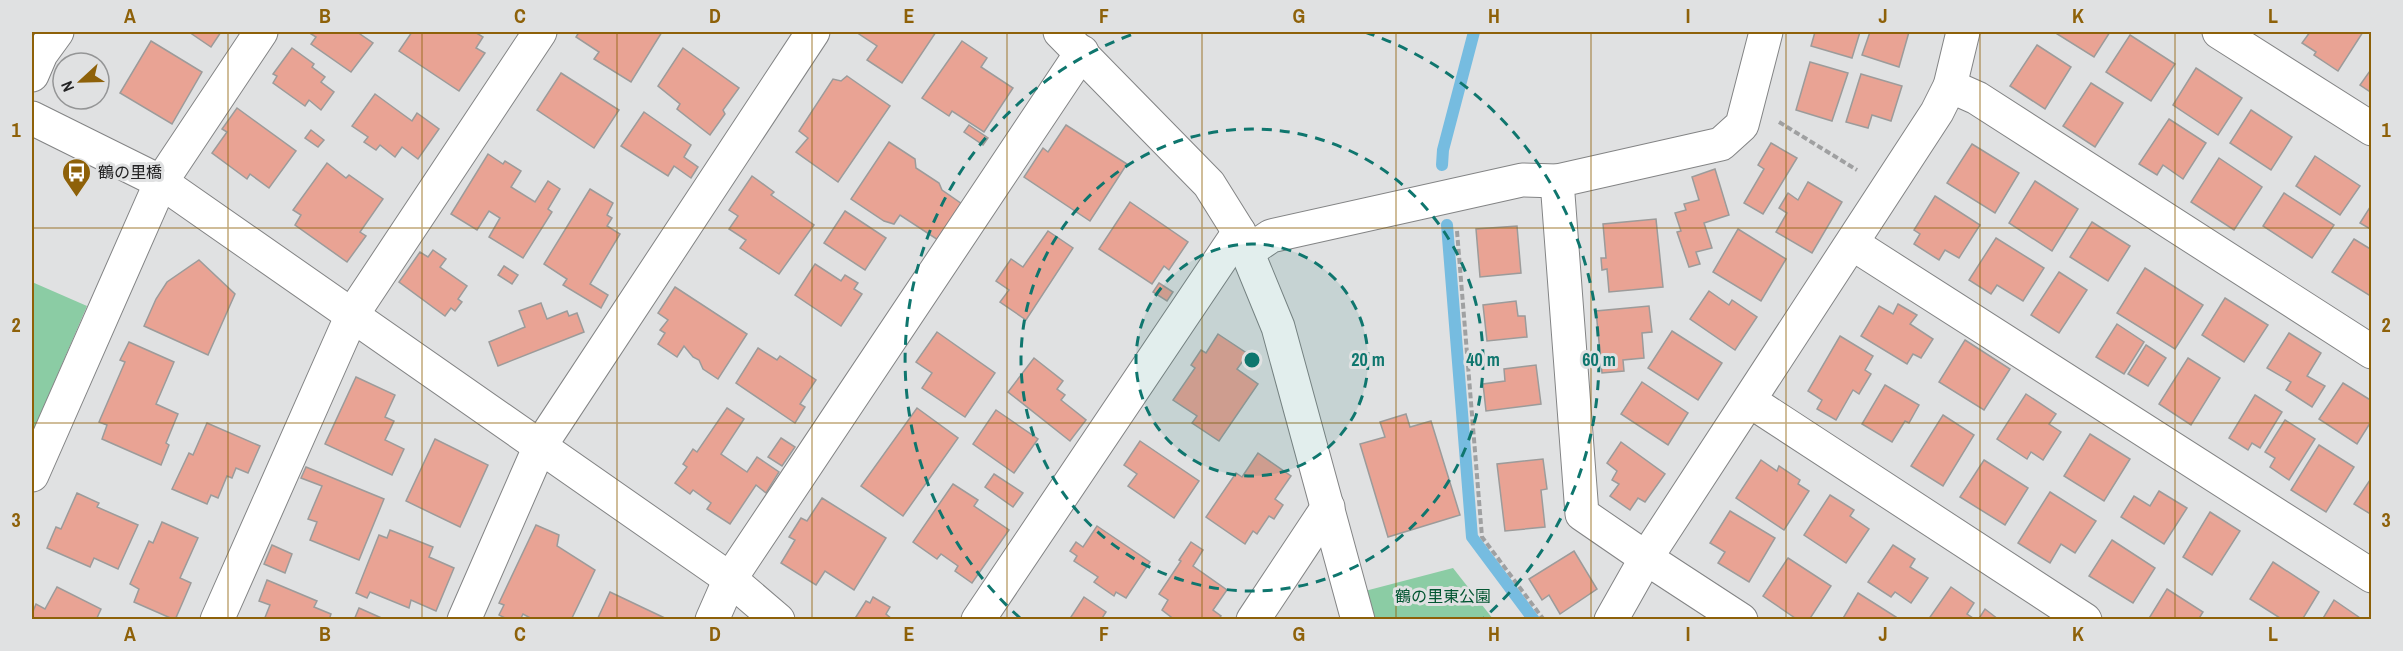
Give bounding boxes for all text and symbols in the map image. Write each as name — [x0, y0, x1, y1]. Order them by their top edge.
text: A — [124, 2, 136, 29]
text: B — [319, 2, 331, 29]
text: C — [514, 2, 526, 29]
text: D — [709, 2, 721, 29]
text: E — [904, 2, 915, 29]
text: F — [1099, 2, 1109, 29]
text: G — [1293, 2, 1305, 29]
text: H — [1488, 2, 1500, 29]
text: I — [1686, 2, 1690, 29]
text: J — [1878, 2, 1888, 29]
text: K — [2072, 2, 2084, 29]
text: L — [2268, 2, 2278, 29]
north arrow — [51, 51, 111, 111]
text: N — [55, 78, 79, 95]
text: 1 — [11, 116, 21, 143]
text: 1 — [2381, 116, 2391, 143]
bus stop icon: 鶴の里橋 — [61, 156, 93, 198]
place label: 鶴の里橋 — [98, 161, 162, 183]
text: 2 — [11, 311, 21, 338]
text: 2 — [2381, 311, 2391, 338]
text: 20 m — [1351, 347, 1385, 372]
text: 40 m — [1466, 347, 1500, 372]
text: 60 m — [1582, 347, 1616, 372]
centre of rings — [1242, 350, 1262, 370]
text: 3 — [11, 506, 21, 533]
text: 3 — [2381, 506, 2391, 533]
park label: 鶴の里東公園 — [1395, 585, 1491, 607]
text: A — [124, 620, 136, 647]
text: B — [319, 620, 331, 647]
text: C — [514, 620, 526, 647]
text: D — [709, 620, 721, 647]
text: E — [904, 620, 915, 647]
text: F — [1099, 620, 1109, 647]
text: G — [1293, 620, 1305, 647]
text: H — [1488, 620, 1500, 647]
text: I — [1686, 620, 1690, 647]
text: J — [1878, 620, 1888, 647]
text: K — [2072, 620, 2084, 647]
text: L — [2268, 620, 2278, 647]

